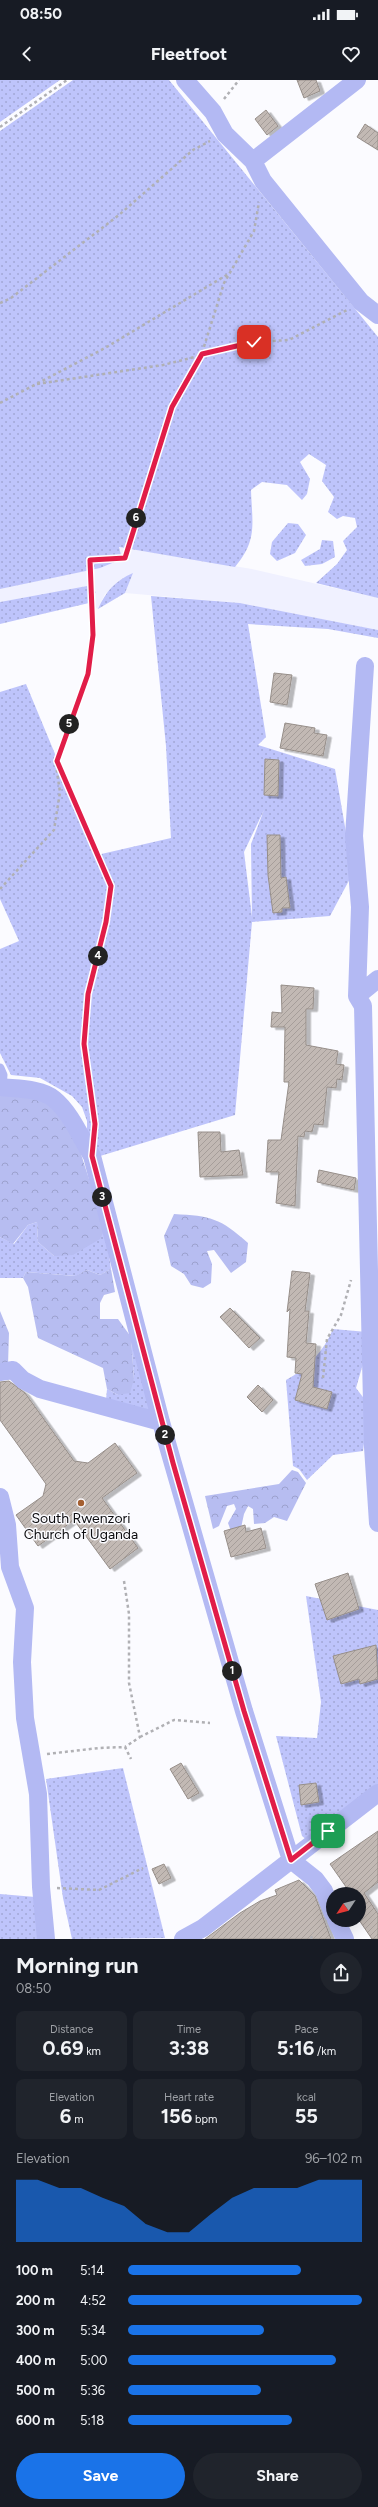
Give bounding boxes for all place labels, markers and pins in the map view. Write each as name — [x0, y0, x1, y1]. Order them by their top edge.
pin — [237, 325, 271, 359]
pin: 6 — [126, 508, 146, 528]
pin: 5 — [59, 714, 79, 734]
pin: 4 — [88, 946, 108, 966]
pin: 3 — [92, 1187, 112, 1207]
pin: 2 — [155, 1425, 175, 1445]
marker: South Rwenzori Church of Uganda — [76, 1498, 86, 1508]
place label: South Rwenzori Church of Uganda — [24, 1510, 138, 1543]
pin: 1 — [222, 1661, 242, 1681]
pin — [311, 1814, 345, 1848]

